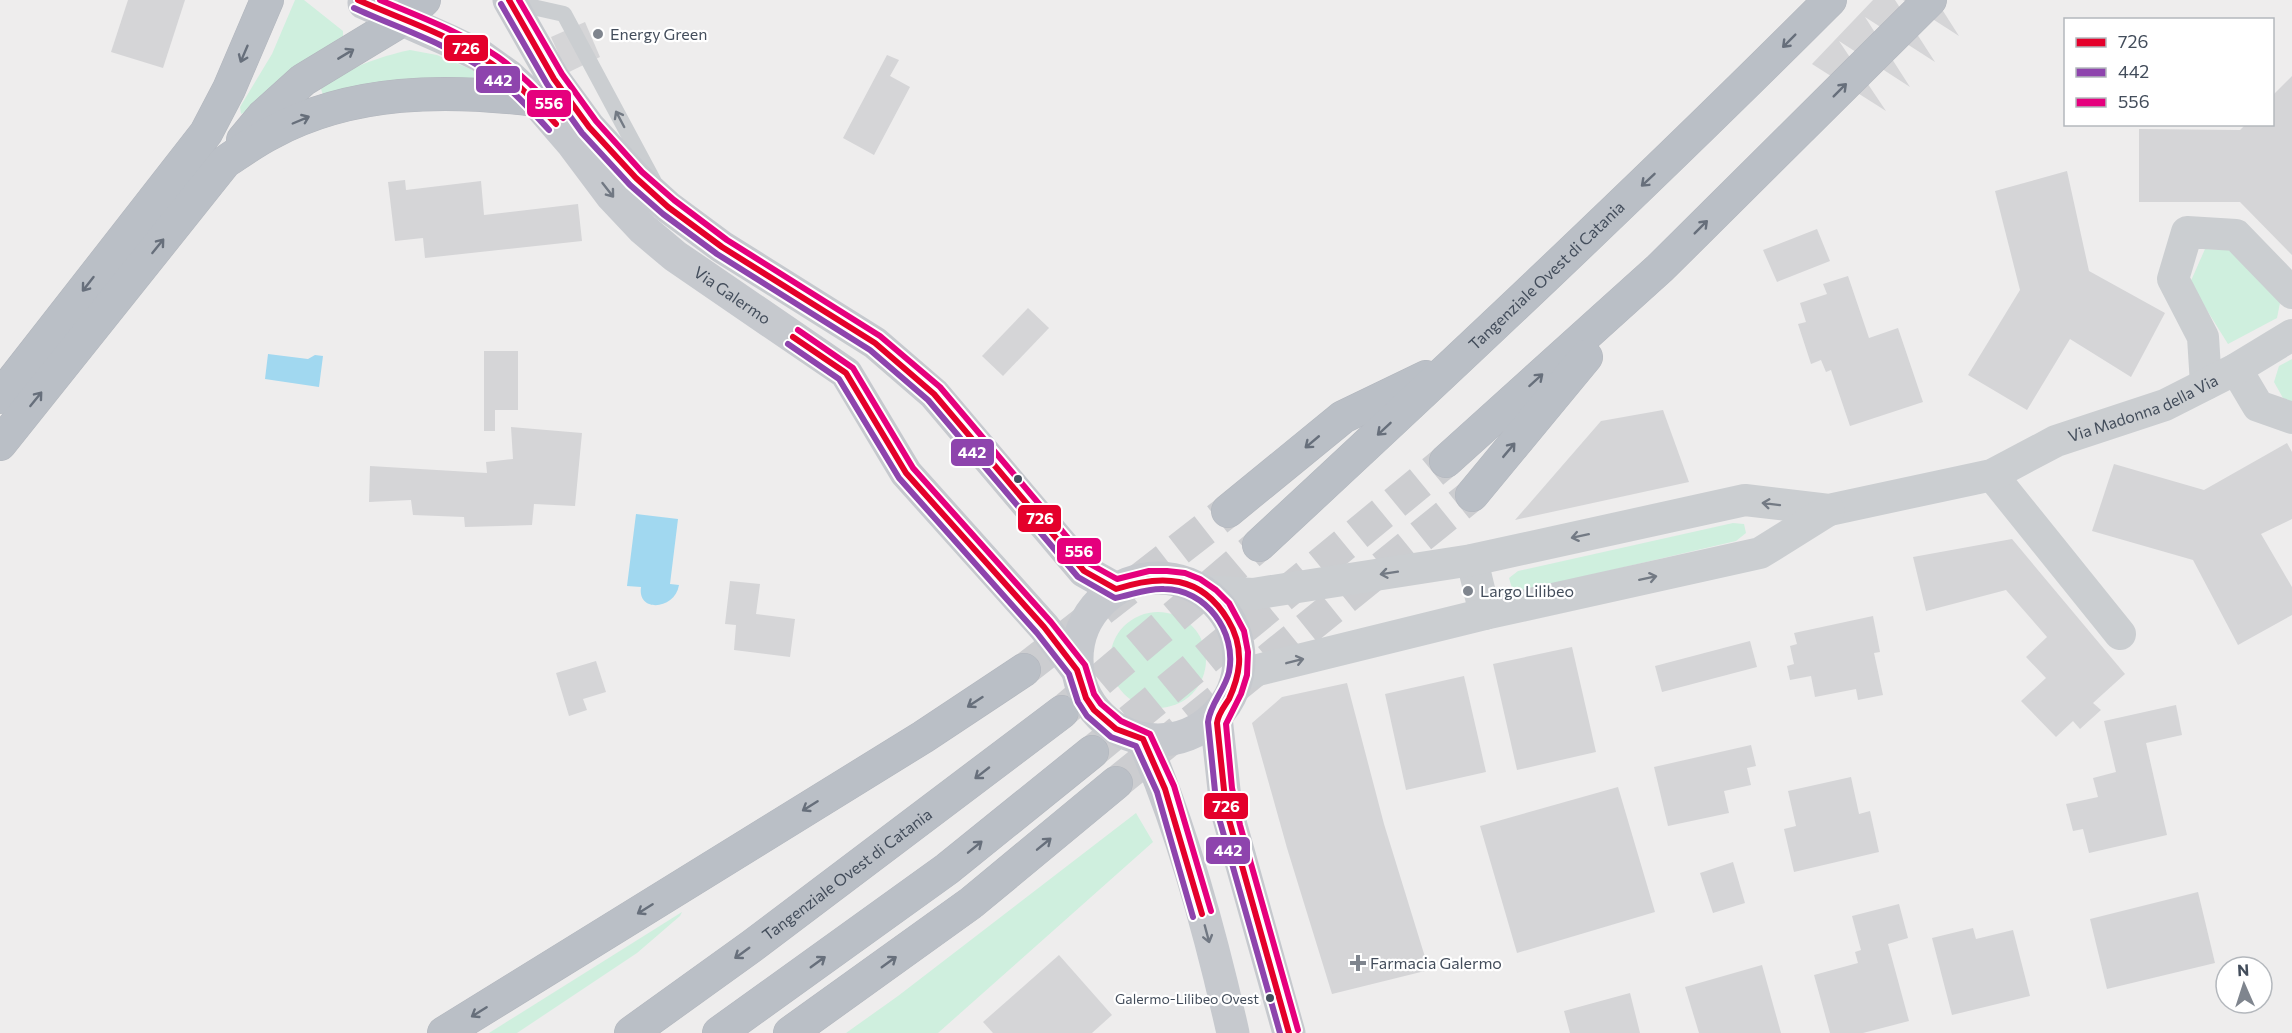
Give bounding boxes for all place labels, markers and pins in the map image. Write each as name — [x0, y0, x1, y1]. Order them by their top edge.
place label: Energy Green — [610, 24, 707, 43]
marker: Energy Green — [591, 27, 605, 41]
unlabelled marker — [1012, 473, 1024, 485]
place label: Largo Lilibeo — [1480, 581, 1574, 600]
marker: Largo Lilibeo — [1461, 584, 1475, 598]
place label: Farmacia Galermo — [1370, 953, 1502, 972]
marker: Farmacia Galermo — [1351, 956, 1365, 970]
place label: Galermo-Lilibeo Ovest — [1115, 990, 1259, 1007]
marker: Galermo-Lilibeo Ovest — [1264, 992, 1276, 1004]

